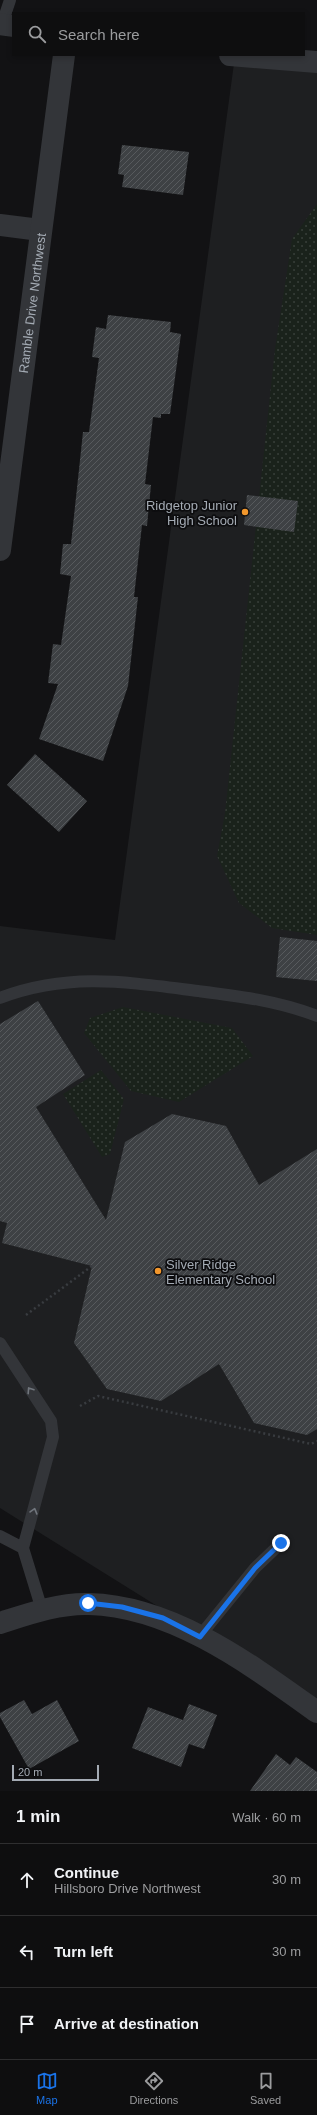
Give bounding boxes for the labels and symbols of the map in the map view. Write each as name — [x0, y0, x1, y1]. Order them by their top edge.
street label: Ramble Drive Northwest — [16, 232, 49, 374]
place label: Ridgetop Junior High School — [146, 498, 238, 528]
marker: Ridgetop Junior High School — [240, 507, 250, 517]
place label: Silver Ridge Elementary School — [166, 1257, 275, 1287]
marker: Silver Ridge Elementary School — [153, 1266, 163, 1276]
one-way arrow — [28, 1387, 35, 1394]
one-way arrow — [29, 1507, 38, 1514]
route end — [272, 1534, 290, 1552]
route start — [79, 1594, 97, 1612]
scale bar — [12, 1763, 99, 1782]

